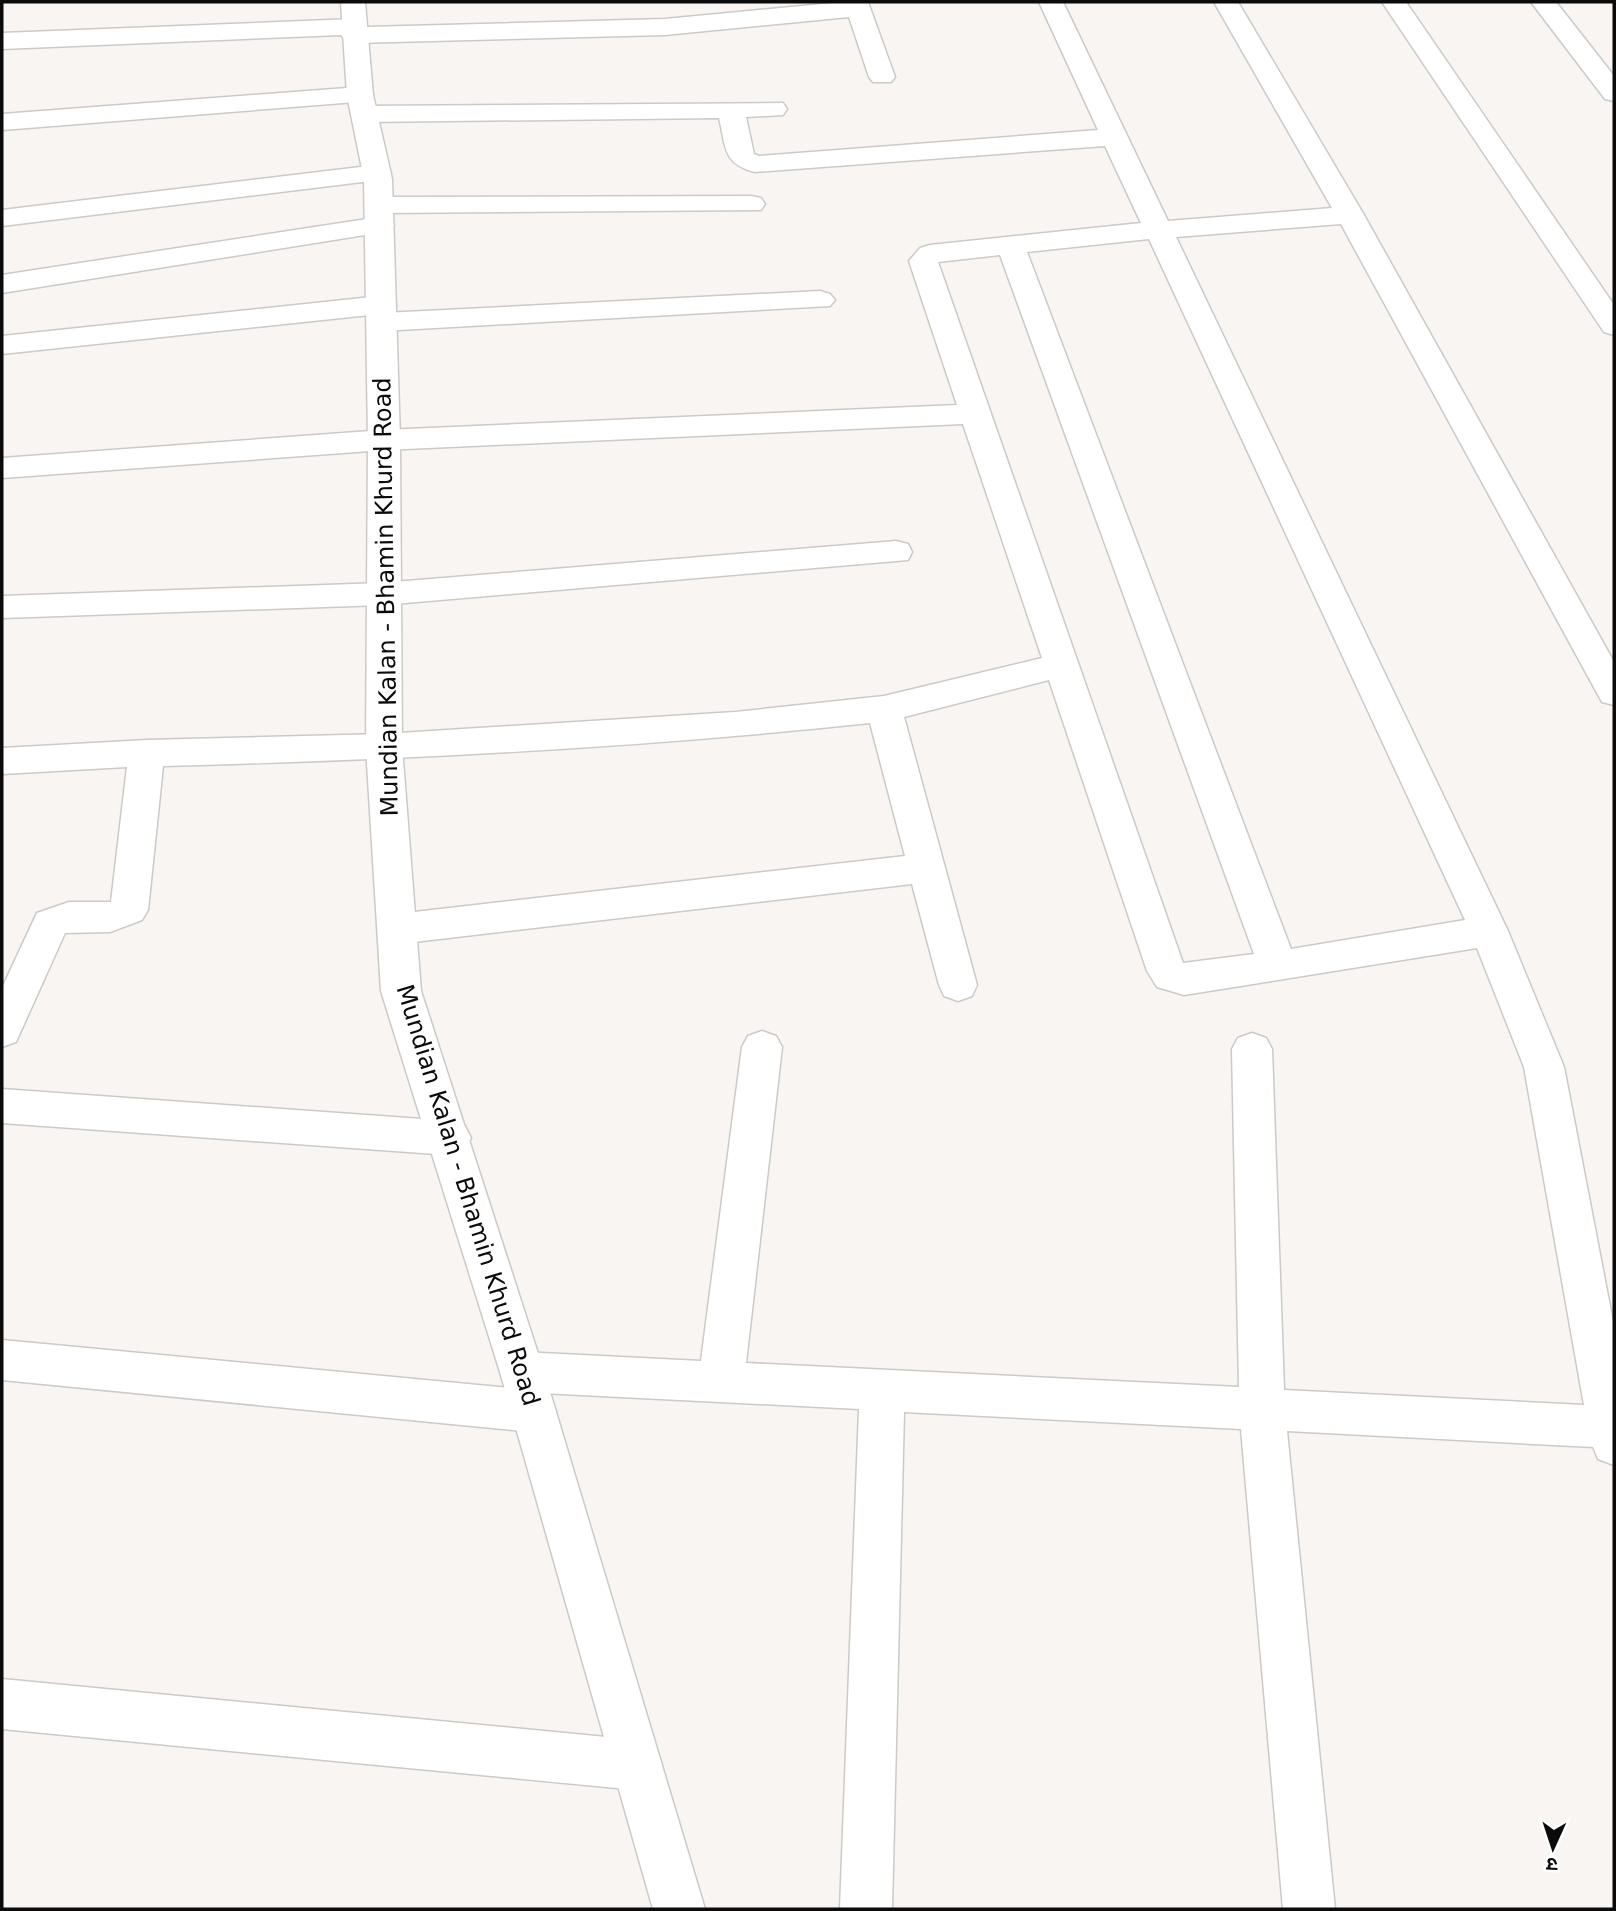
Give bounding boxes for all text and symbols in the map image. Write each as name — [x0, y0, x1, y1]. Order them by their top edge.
street label: Mundian Kalan - Bhamin Khurd Road — [368, 377, 404, 817]
street label: Mundian Kalan - Bhamin Khurd Road — [390, 981, 546, 1409]
north arrow — [1518, 1813, 1588, 1883]
text: उ — [1545, 1854, 1558, 1876]

